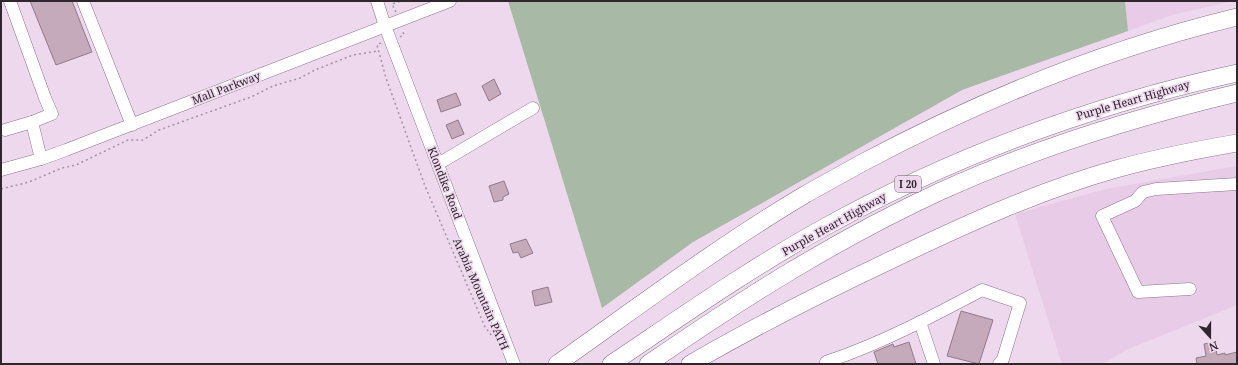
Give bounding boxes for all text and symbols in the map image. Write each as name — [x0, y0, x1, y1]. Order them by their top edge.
street label: Mall Parkway — [189, 67, 263, 107]
street label: Purple Heart Highway — [1074, 76, 1192, 123]
street label: Klondike Road — [425, 145, 466, 221]
road number: I 20 — [895, 176, 921, 192]
street label: Purple Heart Highway — [779, 188, 889, 259]
street label: Arabia Mountain PATH — [450, 235, 513, 352]
north arrow — [1190, 317, 1230, 357]
text: N — [1207, 338, 1220, 355]

